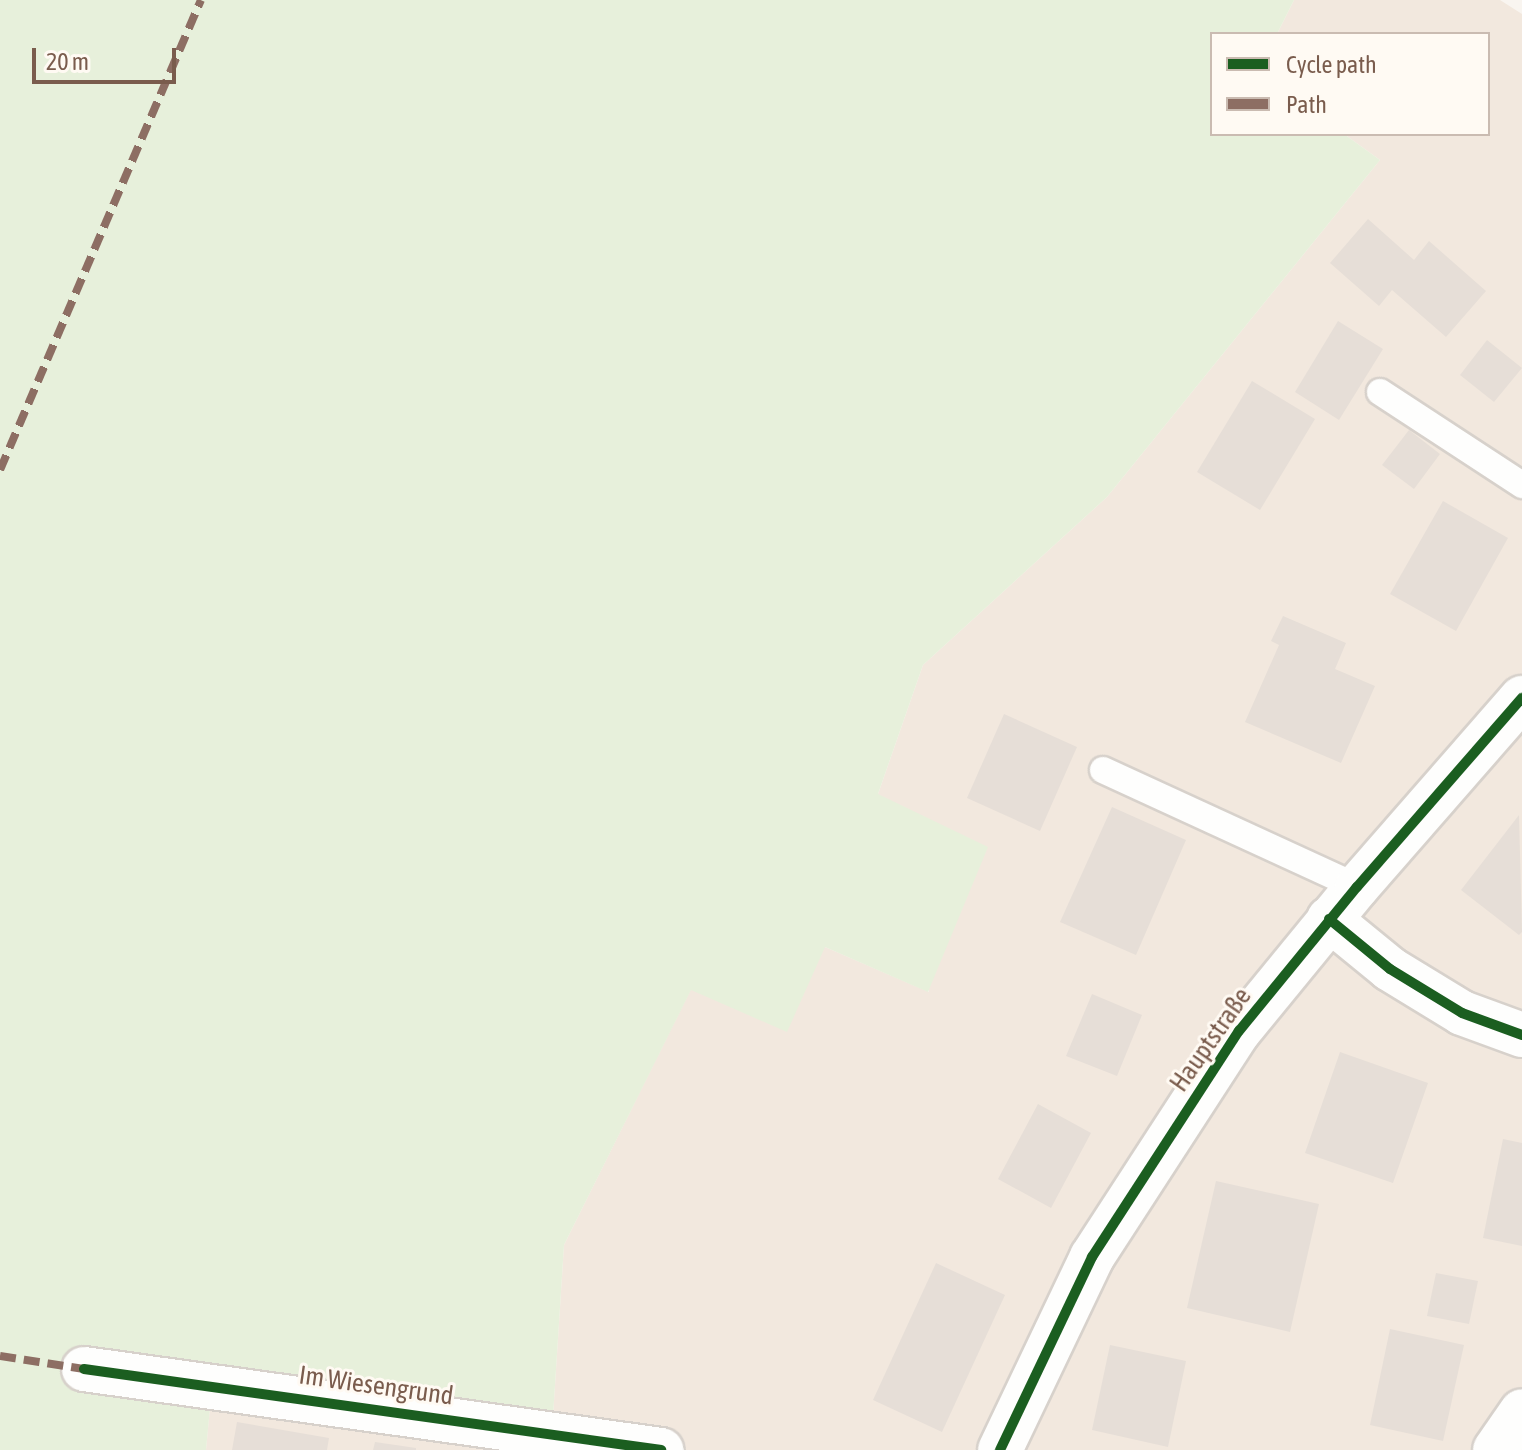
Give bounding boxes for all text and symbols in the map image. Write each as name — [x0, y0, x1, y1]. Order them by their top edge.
scale bar — [36, 32, 180, 82]
legend — [1210, 32, 1490, 136]
text: 20 m — [46, 48, 89, 75]
text: Cycle path — [1286, 51, 1377, 78]
text: Path — [1286, 91, 1327, 118]
street label: Hauptstraße — [1164, 982, 1258, 1098]
street label: Im Wiesengrund — [297, 1360, 455, 1412]

